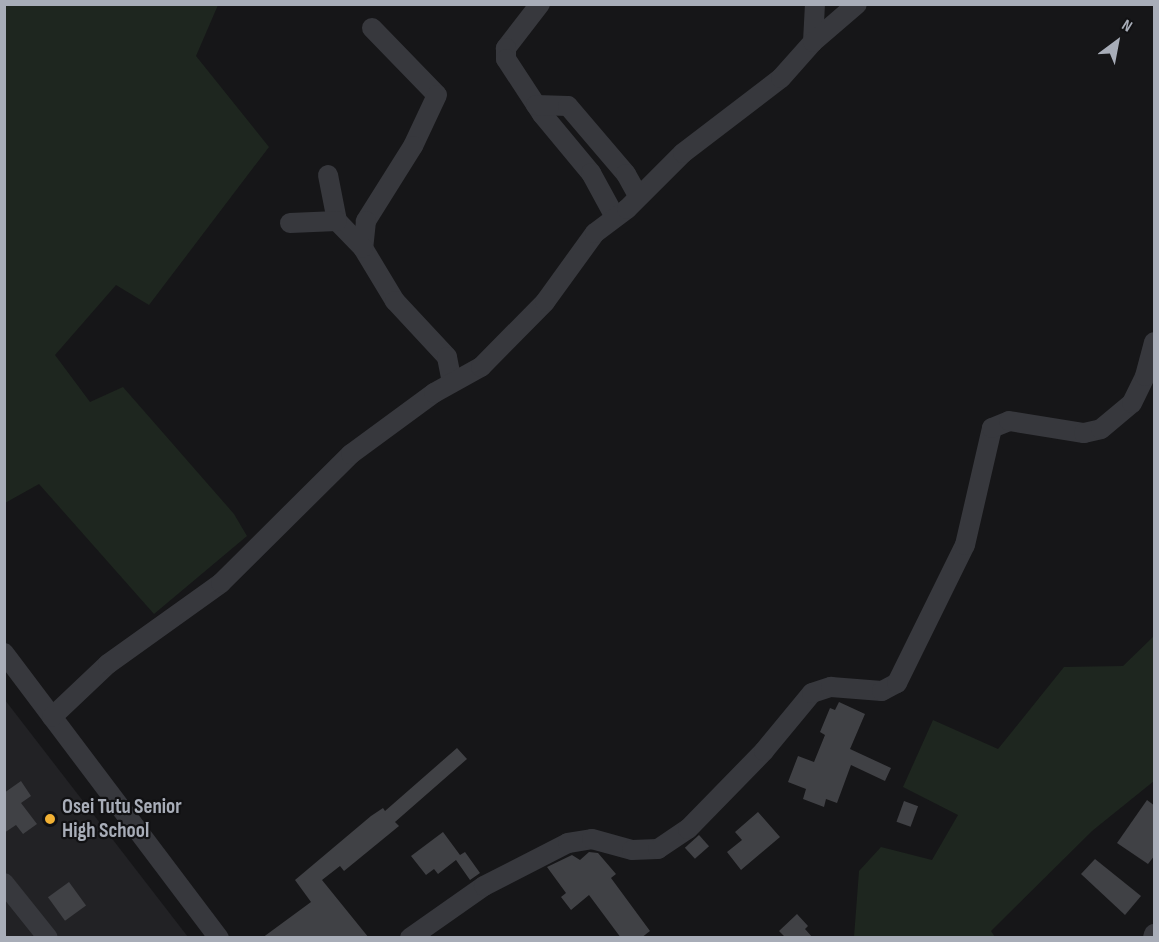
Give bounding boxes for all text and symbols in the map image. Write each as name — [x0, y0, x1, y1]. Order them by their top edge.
north arrow — [1087, 12, 1147, 72]
text: N — [1118, 16, 1135, 37]
place label: Osei Tutu Senior High School — [62, 794, 182, 844]
marker: Osei Tutu Senior High School — [43, 812, 57, 826]

